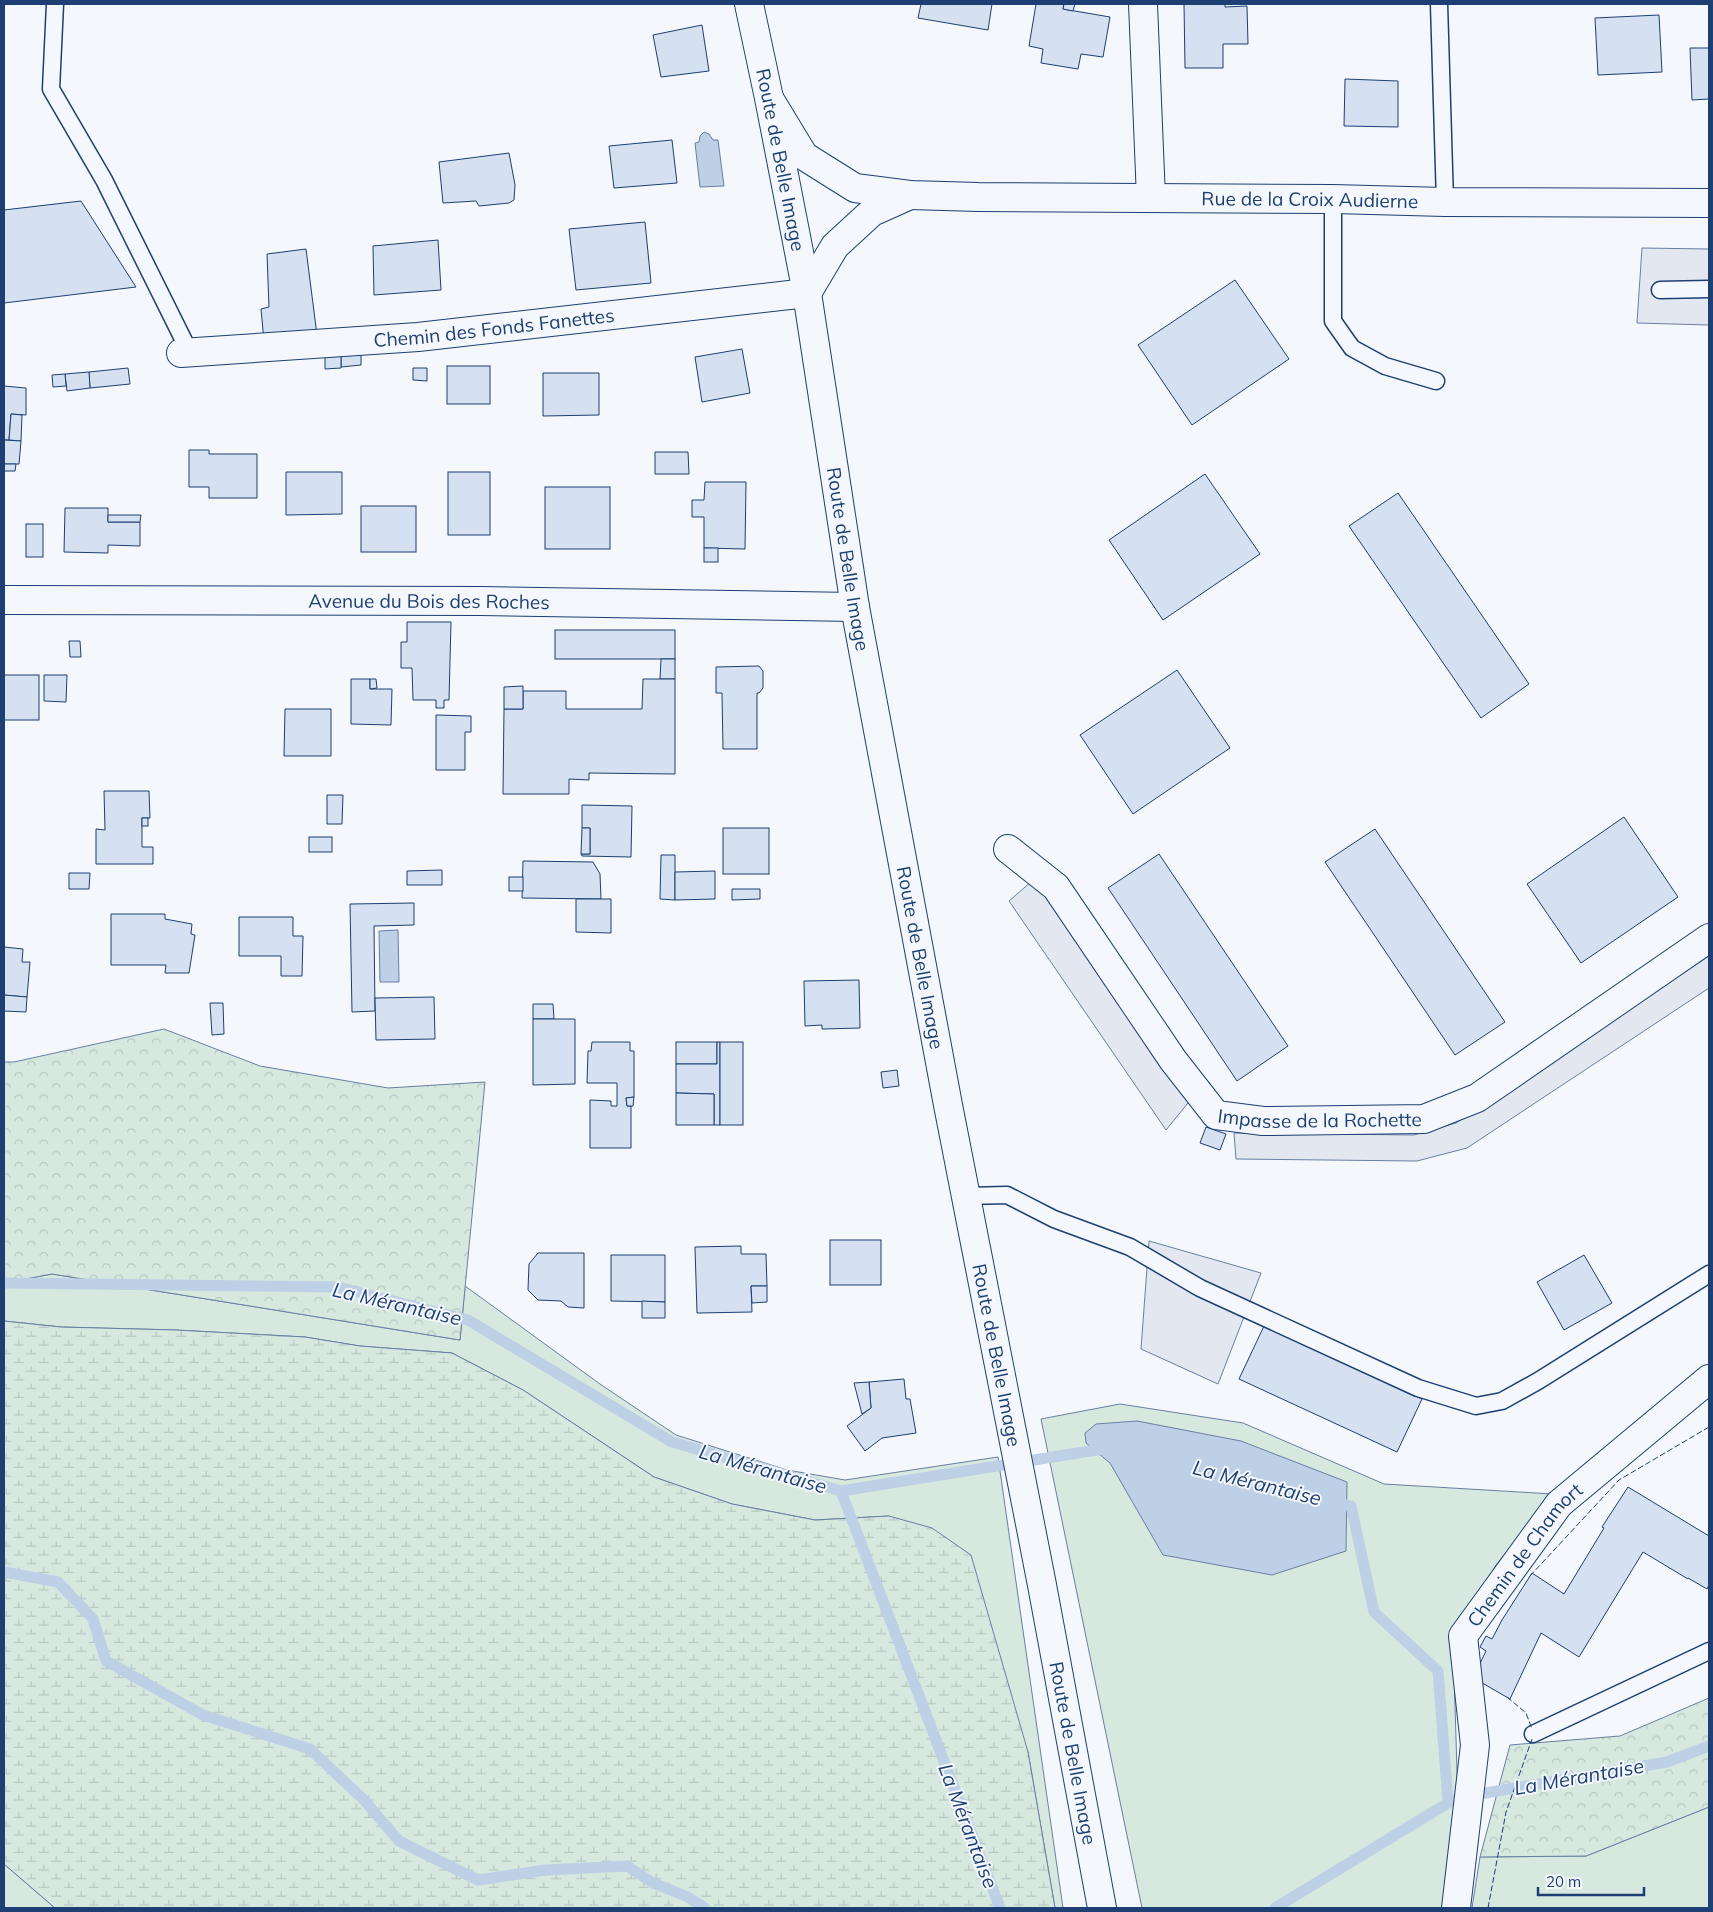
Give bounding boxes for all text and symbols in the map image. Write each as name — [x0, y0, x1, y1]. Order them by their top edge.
street label: Route de Belle Image — [751, 66, 811, 253]
street label: Rue de la Croix Audierne — [1201, 186, 1419, 213]
street label: Chemin des Fonds Fanettes — [373, 303, 616, 352]
street label: Route de Belle Image — [822, 465, 875, 653]
street label: Avenue du Bois des Roches — [308, 589, 550, 614]
street label: Route de Belle Image — [892, 864, 949, 1051]
street label: Impasse de la Rochette — [1216, 1103, 1422, 1133]
street label: Route de Belle Image — [967, 1262, 1027, 1449]
water label: La Mérantaise — [330, 1277, 464, 1331]
water label: La Mérantaise — [696, 1438, 830, 1499]
water label: La Mérantaise — [1190, 1454, 1324, 1511]
street label: Chemin de Chamort — [1462, 1477, 1588, 1631]
street label: Route de Belle Image — [1044, 1659, 1102, 1847]
water label: La Mérantaise — [1512, 1753, 1646, 1800]
water label: La Mérantaise — [933, 1760, 1004, 1892]
scale bar — [1538, 1864, 1644, 1896]
text: 20 m — [1546, 1872, 1581, 1891]

